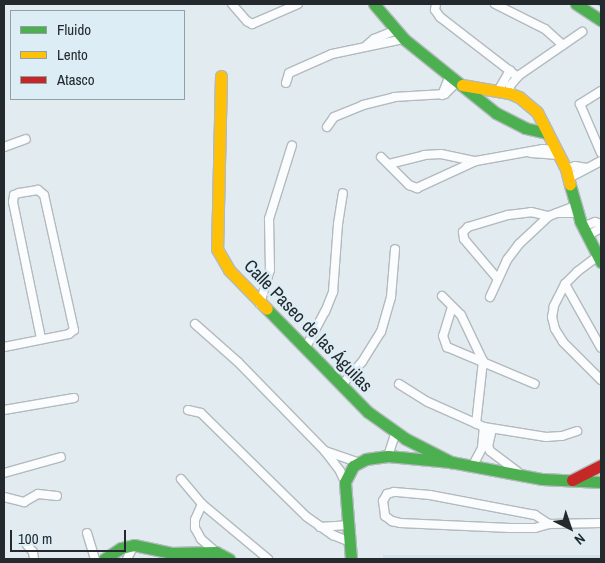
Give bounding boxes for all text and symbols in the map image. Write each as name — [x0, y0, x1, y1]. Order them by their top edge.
legend — [10, 10, 185, 100]
text: Fluido — [57, 19, 91, 40]
text: Lento — [57, 44, 88, 65]
text: Atasco — [57, 69, 95, 90]
street label: Calle Paseo de las Águilas — [239, 255, 377, 397]
north arrow — [545, 503, 595, 553]
scale bar — [12, 520, 129, 552]
text: 100 m — [18, 528, 52, 549]
text: N — [571, 530, 589, 549]

